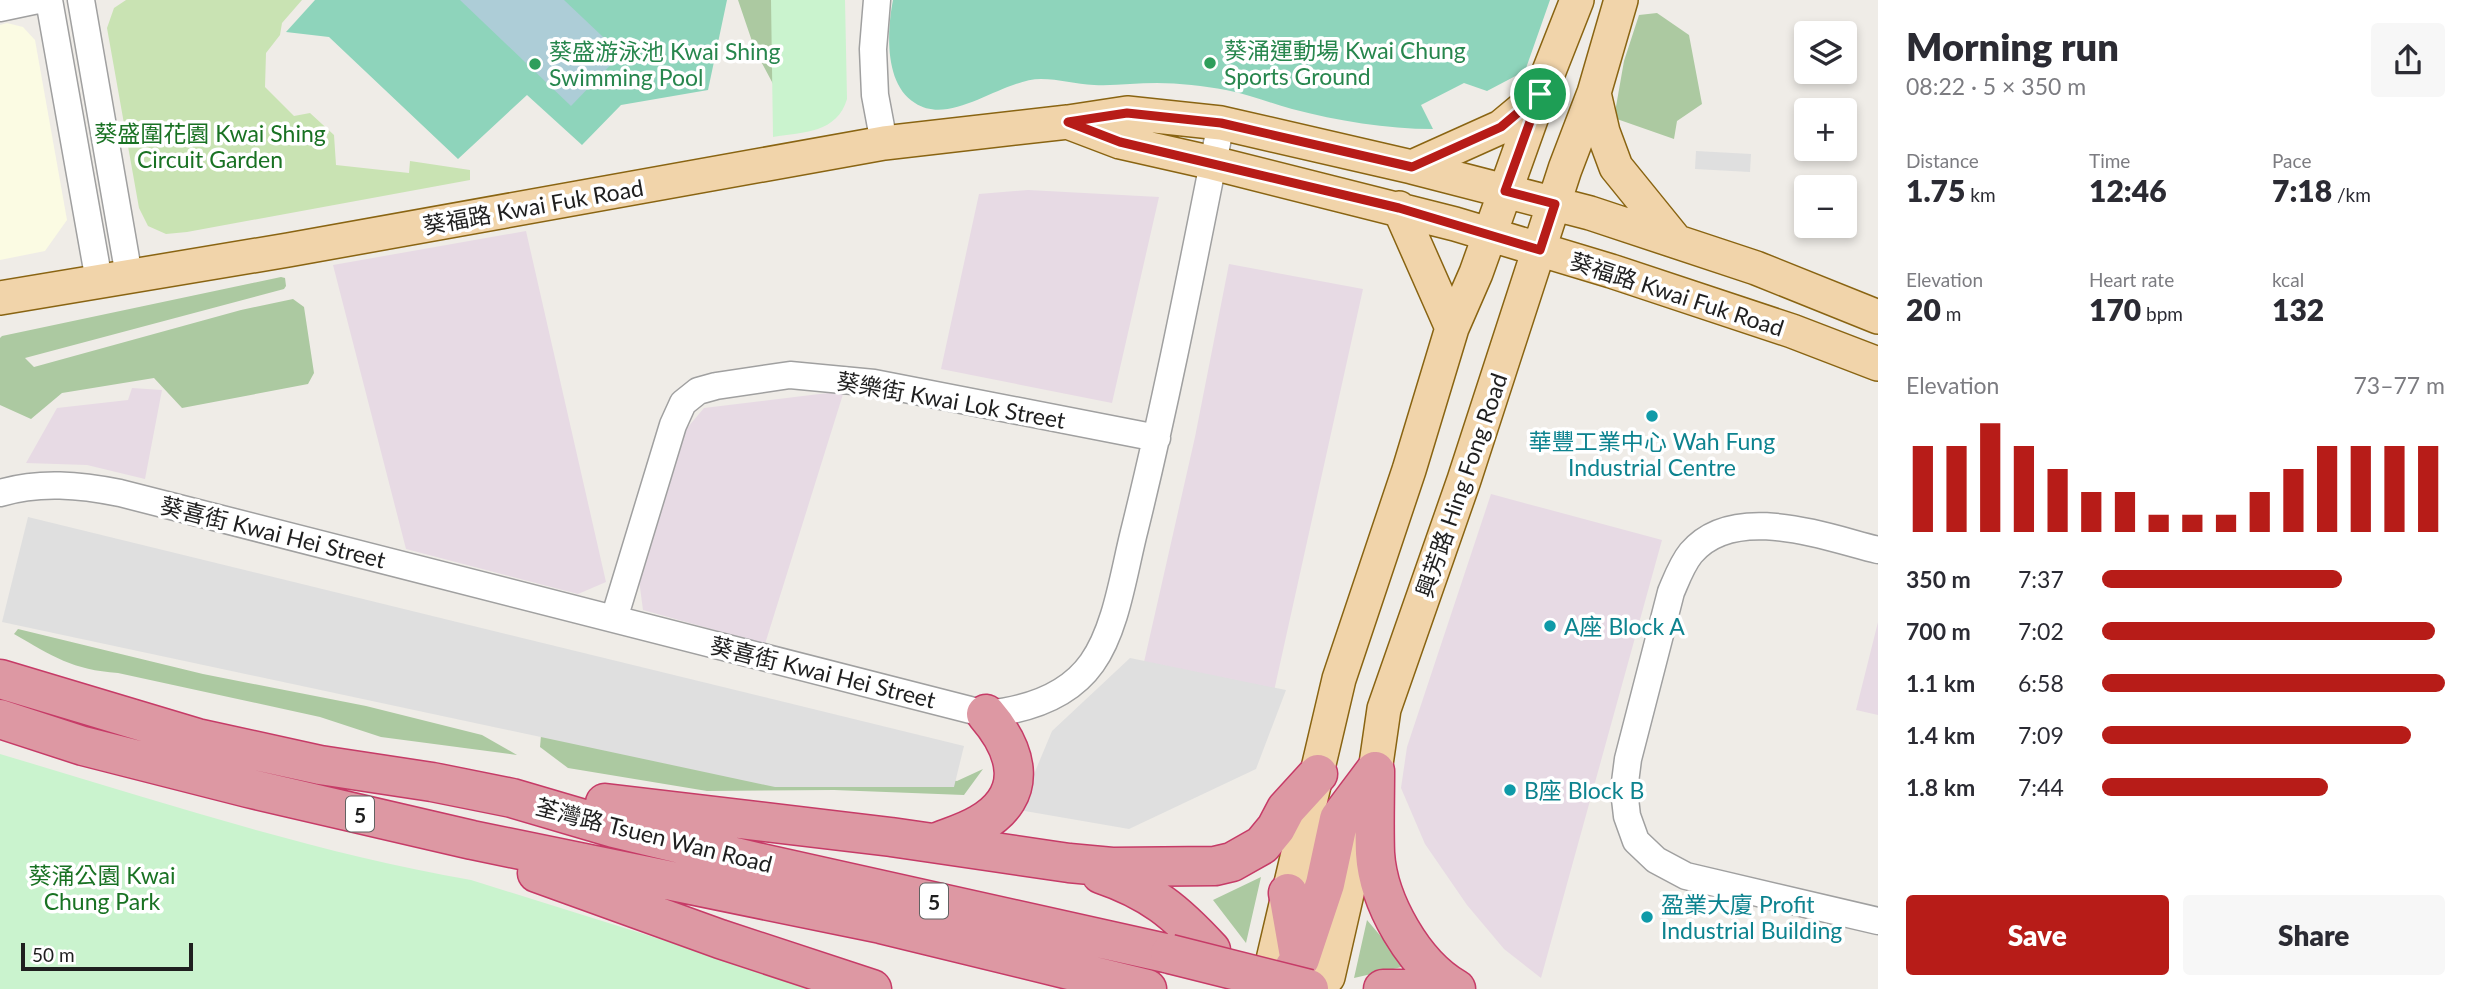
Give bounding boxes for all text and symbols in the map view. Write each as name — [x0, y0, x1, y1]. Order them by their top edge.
map controls — [1794, 21, 1857, 238]
button: layers — [1794, 21, 1857, 84]
text: Morning run — [1906, 23, 2119, 69]
button: share — [2371, 23, 2445, 97]
place label: 葵涌運動場 Kwai Chung Sports Ground — [1224, 36, 1466, 90]
place label: 葵盛游泳池 Kwai Shing Swimming Pool — [549, 37, 780, 91]
marker: 葵涌運動場 Kwai Chung Sports Ground — [1202, 55, 1218, 71]
marker: 葵盛游泳池 Kwai Shing Swimming Pool — [527, 56, 543, 72]
pin — [1510, 64, 1570, 124]
text: 08:22 · 5 × 350 m — [1906, 72, 2086, 100]
icon: arrive — [1521, 75, 1559, 113]
button: + — [1794, 98, 1857, 161]
park label: 葵盛圍花園 Kwai Shing Circuit Garden — [94, 119, 326, 173]
text: Distance — [1906, 149, 1979, 172]
text: Time — [2089, 149, 2130, 172]
text: Pace — [2272, 149, 2311, 172]
text: 1.75 — [1906, 172, 1965, 208]
text: 12:46 — [2089, 172, 2167, 208]
text: 7:18 — [2272, 172, 2332, 208]
street label: 葵福路 Kwai Fuk Road — [420, 173, 646, 239]
button: − — [1794, 175, 1857, 238]
text: km — [1965, 183, 1996, 206]
text: /km — [2332, 183, 2371, 206]
street label: 葵福路 Kwai Fuk Road — [1566, 246, 1788, 342]
text: Elevation — [1906, 268, 1983, 291]
text: Heart rate — [2089, 268, 2174, 291]
text: kcal — [2272, 268, 2304, 291]
text: 20 — [1906, 291, 1941, 327]
text: 170 — [2089, 291, 2141, 327]
text: 132 — [2272, 291, 2324, 327]
text: m — [1941, 302, 1961, 325]
text: bpm — [2141, 302, 2183, 325]
street label: 葵樂街 Kwai Lok Street — [834, 366, 1068, 434]
street label: 興芳路 Hing Fong Road — [1409, 369, 1513, 601]
text: Elevation — [1906, 371, 1999, 399]
text: 73–77 m — [2353, 371, 2445, 399]
marker: 華豐工業中心 Wah Fung Industrial Centre — [1644, 408, 1660, 424]
place label: 華豐工業中心 Wah Fung Industrial Centre — [1529, 427, 1775, 481]
street label: 葵喜街 Kwai Hei Street — [157, 490, 389, 574]
text: 350 m — [1906, 565, 1971, 593]
text: 7:37 — [2018, 565, 2064, 593]
place label: A座 Block A — [1564, 612, 1685, 640]
text: 700 m — [1906, 617, 1971, 645]
text: 7:02 — [2018, 617, 2064, 645]
marker: A座 Block A — [1542, 618, 1558, 634]
street label: 葵喜街 Kwai Hei Street — [707, 630, 939, 714]
text: 1.1 km — [1906, 669, 1975, 697]
text: 6:58 — [2018, 669, 2064, 697]
text: 1.4 km — [1906, 721, 1975, 749]
text: 7:09 — [2018, 721, 2064, 749]
text: 1.8 km — [1906, 773, 1975, 801]
text: 7:44 — [2018, 773, 2064, 801]
place label: B座 Block B — [1524, 776, 1644, 804]
marker: B座 Block B — [1502, 782, 1518, 798]
street label: 荃灣路 Tsuen Wan Road — [533, 792, 775, 878]
road number: 5 — [346, 796, 374, 832]
park label: 葵涌公園 Kwai Chung Park — [28, 861, 176, 915]
road number: 5 — [920, 884, 948, 918]
place label: 盈業大廈 Profit Industrial Building — [1661, 890, 1842, 944]
button: Save — [1906, 895, 2169, 975]
button: Share — [2183, 895, 2445, 975]
marker: 盈業大廈 Profit Industrial Building — [1639, 909, 1655, 925]
scale bar — [21, 940, 192, 972]
text: 50 m — [32, 943, 75, 966]

